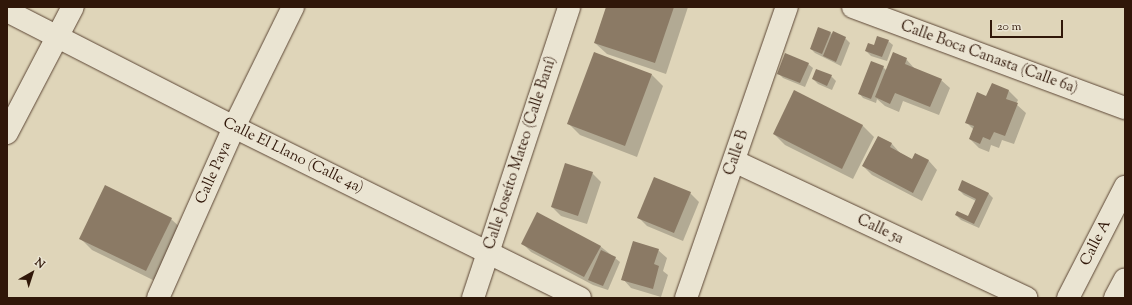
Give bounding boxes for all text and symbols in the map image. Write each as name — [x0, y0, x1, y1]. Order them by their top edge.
scale bar — [992, 12, 1065, 38]
street label: Calle Boca Canasta (Calle 6a) — [898, 18, 1080, 98]
text: 20 m — [997, 18, 1021, 36]
street label: Calle Joseíto Mateo (Calle Baní) — [481, 54, 561, 252]
street label: Calle El Llano (Calle 4a) — [220, 114, 366, 198]
street label: Calle B — [721, 128, 753, 178]
street label: Calle Paya — [192, 139, 236, 207]
street label: Calle 5a — [854, 211, 906, 249]
street label: Calle A — [1077, 217, 1115, 269]
north arrow — [12, 253, 52, 293]
text: N — [31, 255, 48, 273]

